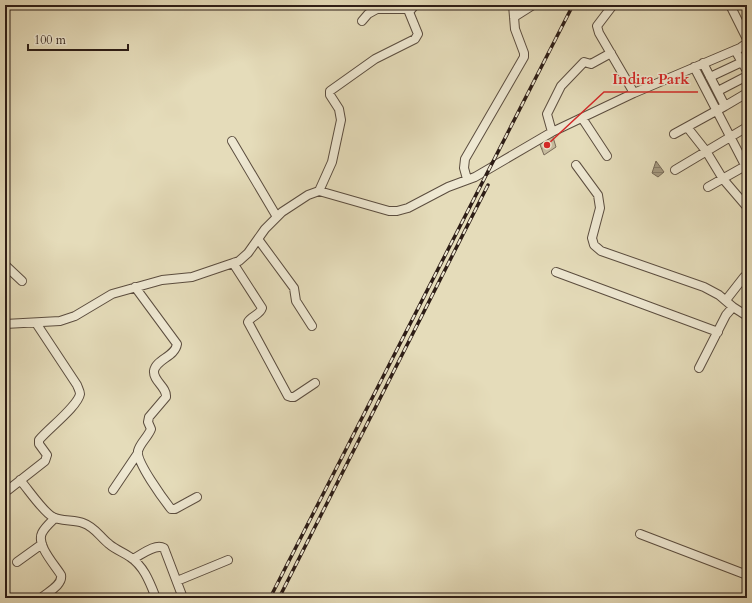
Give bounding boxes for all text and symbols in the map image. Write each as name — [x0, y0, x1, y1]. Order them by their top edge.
scale bar — [28, 26, 128, 52]
text: 100 m — [34, 32, 67, 48]
callout: Indira Park — [604, 65, 698, 92]
text: Indira Park — [612, 69, 690, 89]

